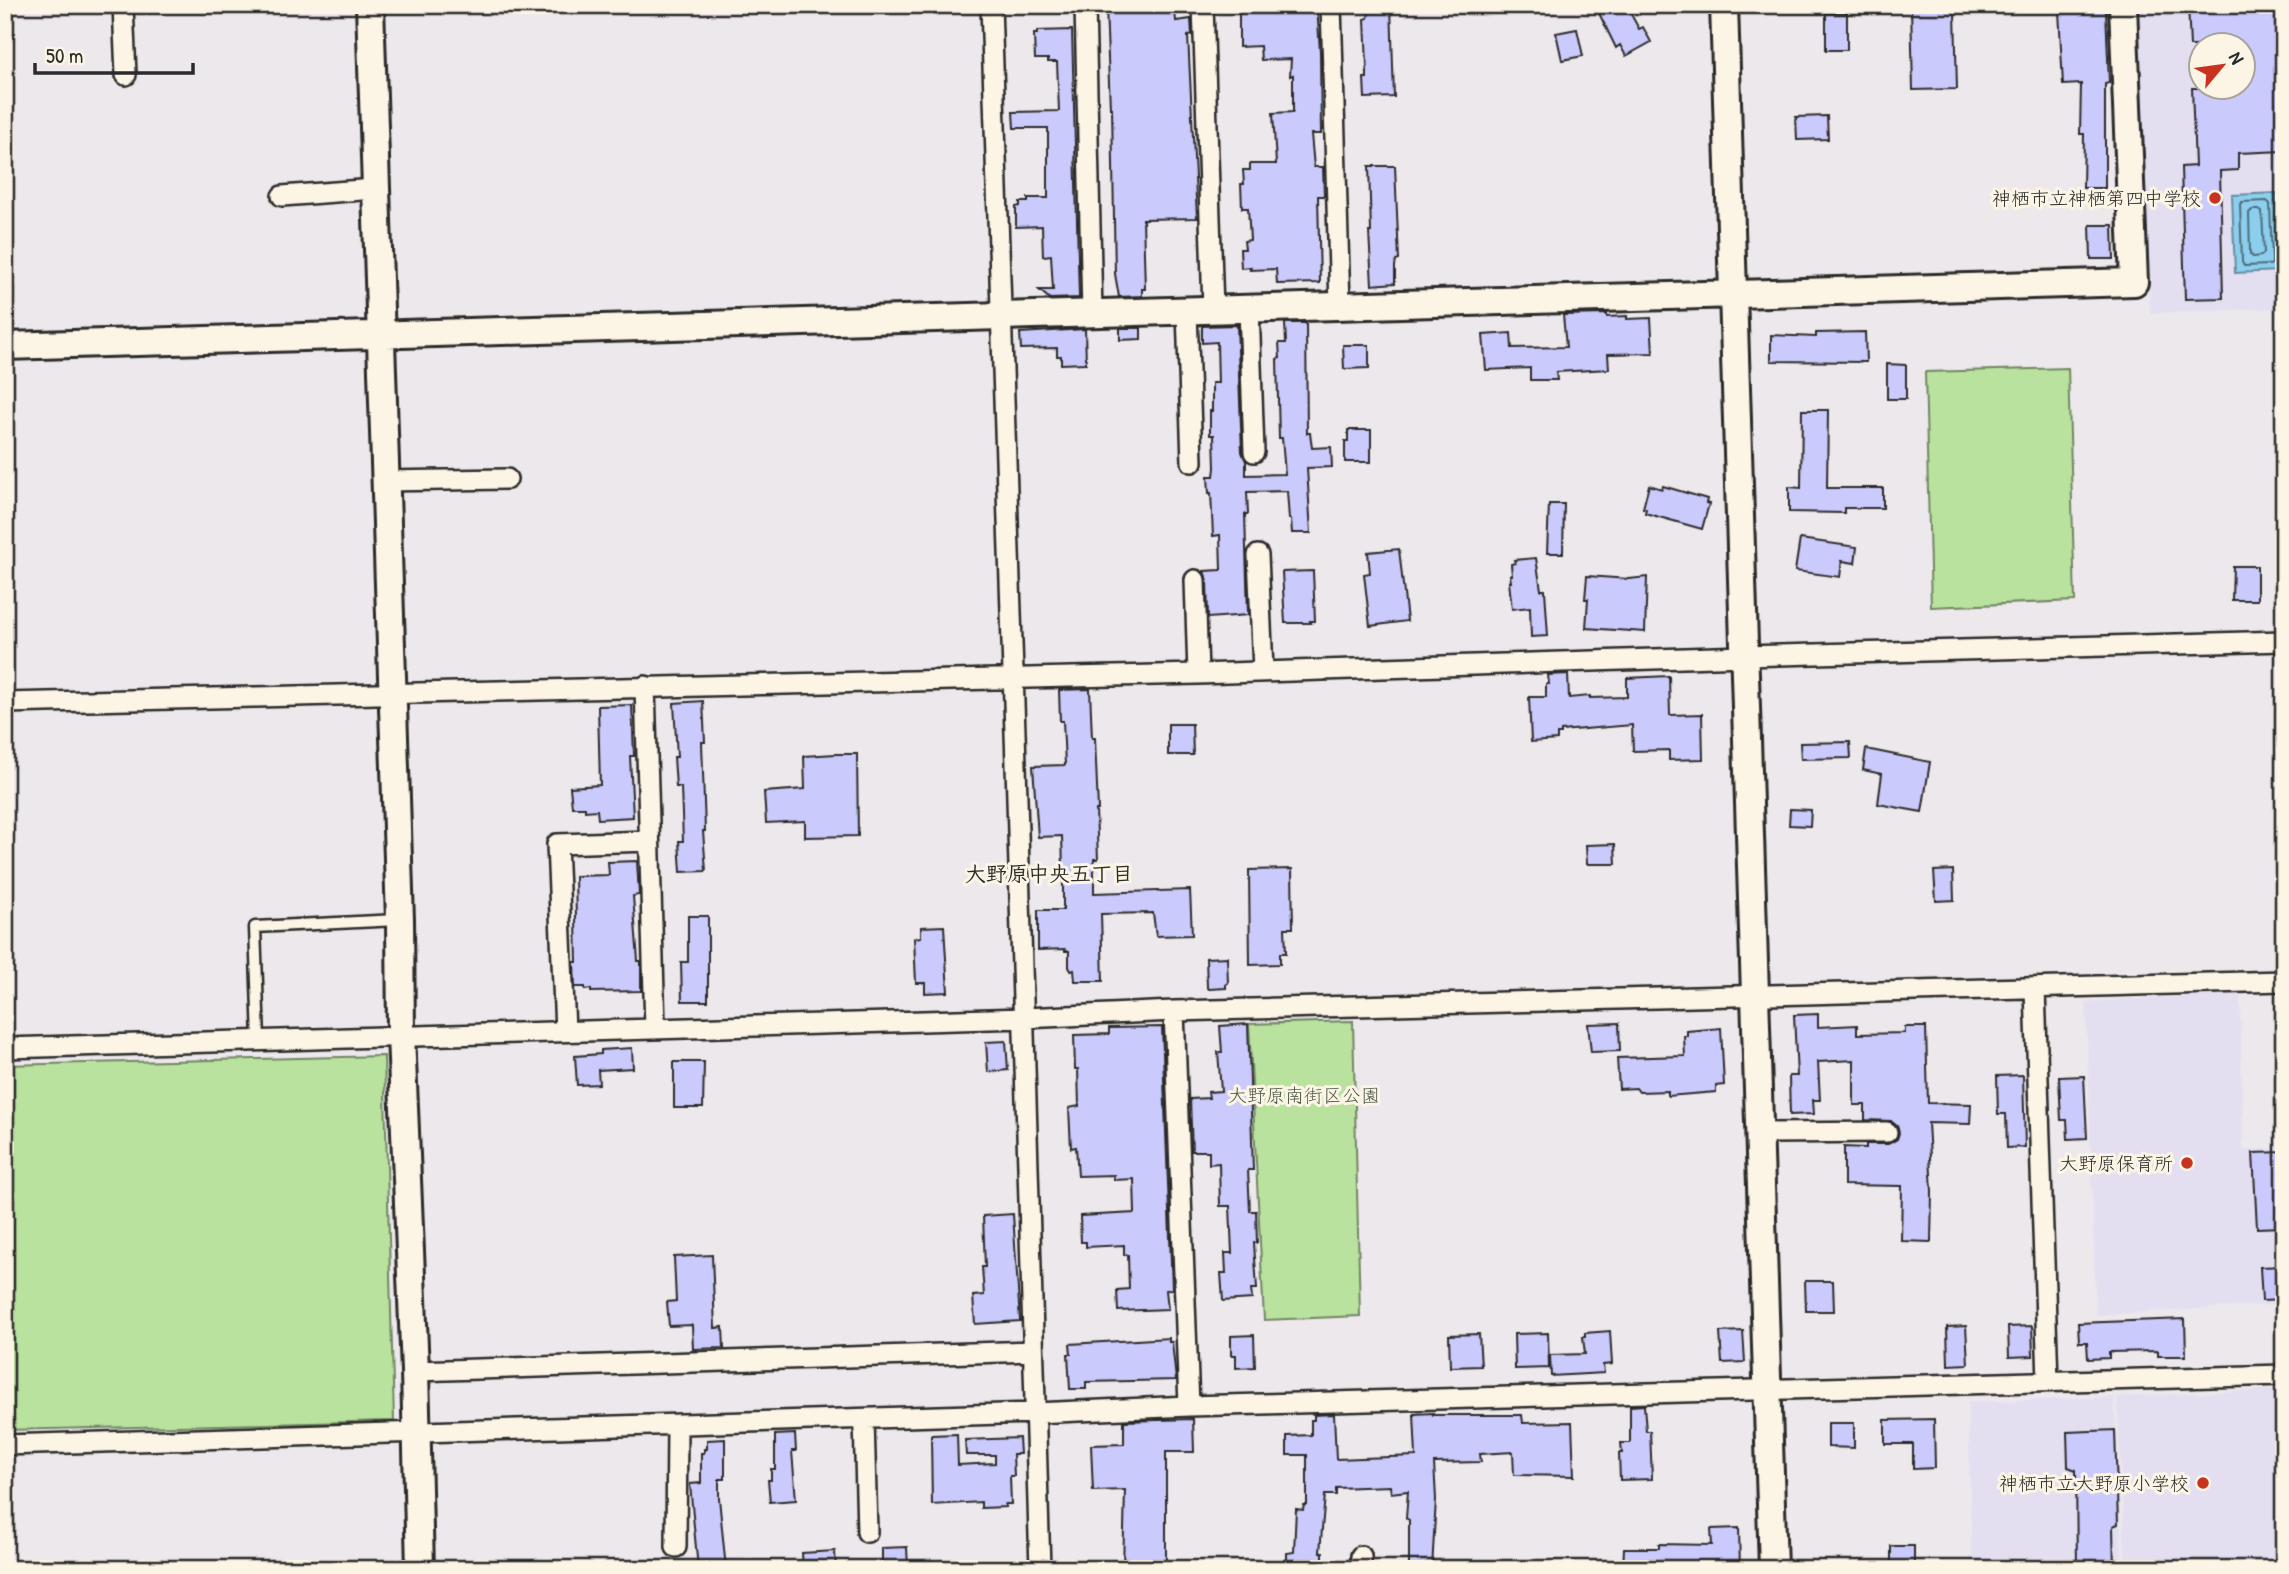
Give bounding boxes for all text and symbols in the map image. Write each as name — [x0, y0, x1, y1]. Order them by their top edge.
scale bar — [35, 32, 192, 76]
north arrow — [2188, 32, 2258, 102]
text: 50 m — [46, 41, 83, 70]
text: N — [2223, 47, 2251, 68]
place label: 神栖市立神栖第四中学校 — [1992, 185, 2201, 211]
marker: 神栖市立神栖第四中学校 — [2207, 190, 2223, 206]
district label: 大野原中央五丁目 — [965, 859, 1133, 888]
park label: 大野原南街区公園 — [1228, 1082, 1380, 1108]
place label: 大野原保育所 — [2059, 1150, 2173, 1176]
marker: 大野原保育所 — [2179, 1155, 2195, 1171]
place label: 神栖市立大野原小学校 — [1999, 1470, 2189, 1496]
marker: 神栖市立大野原小学校 — [2195, 1475, 2211, 1491]

